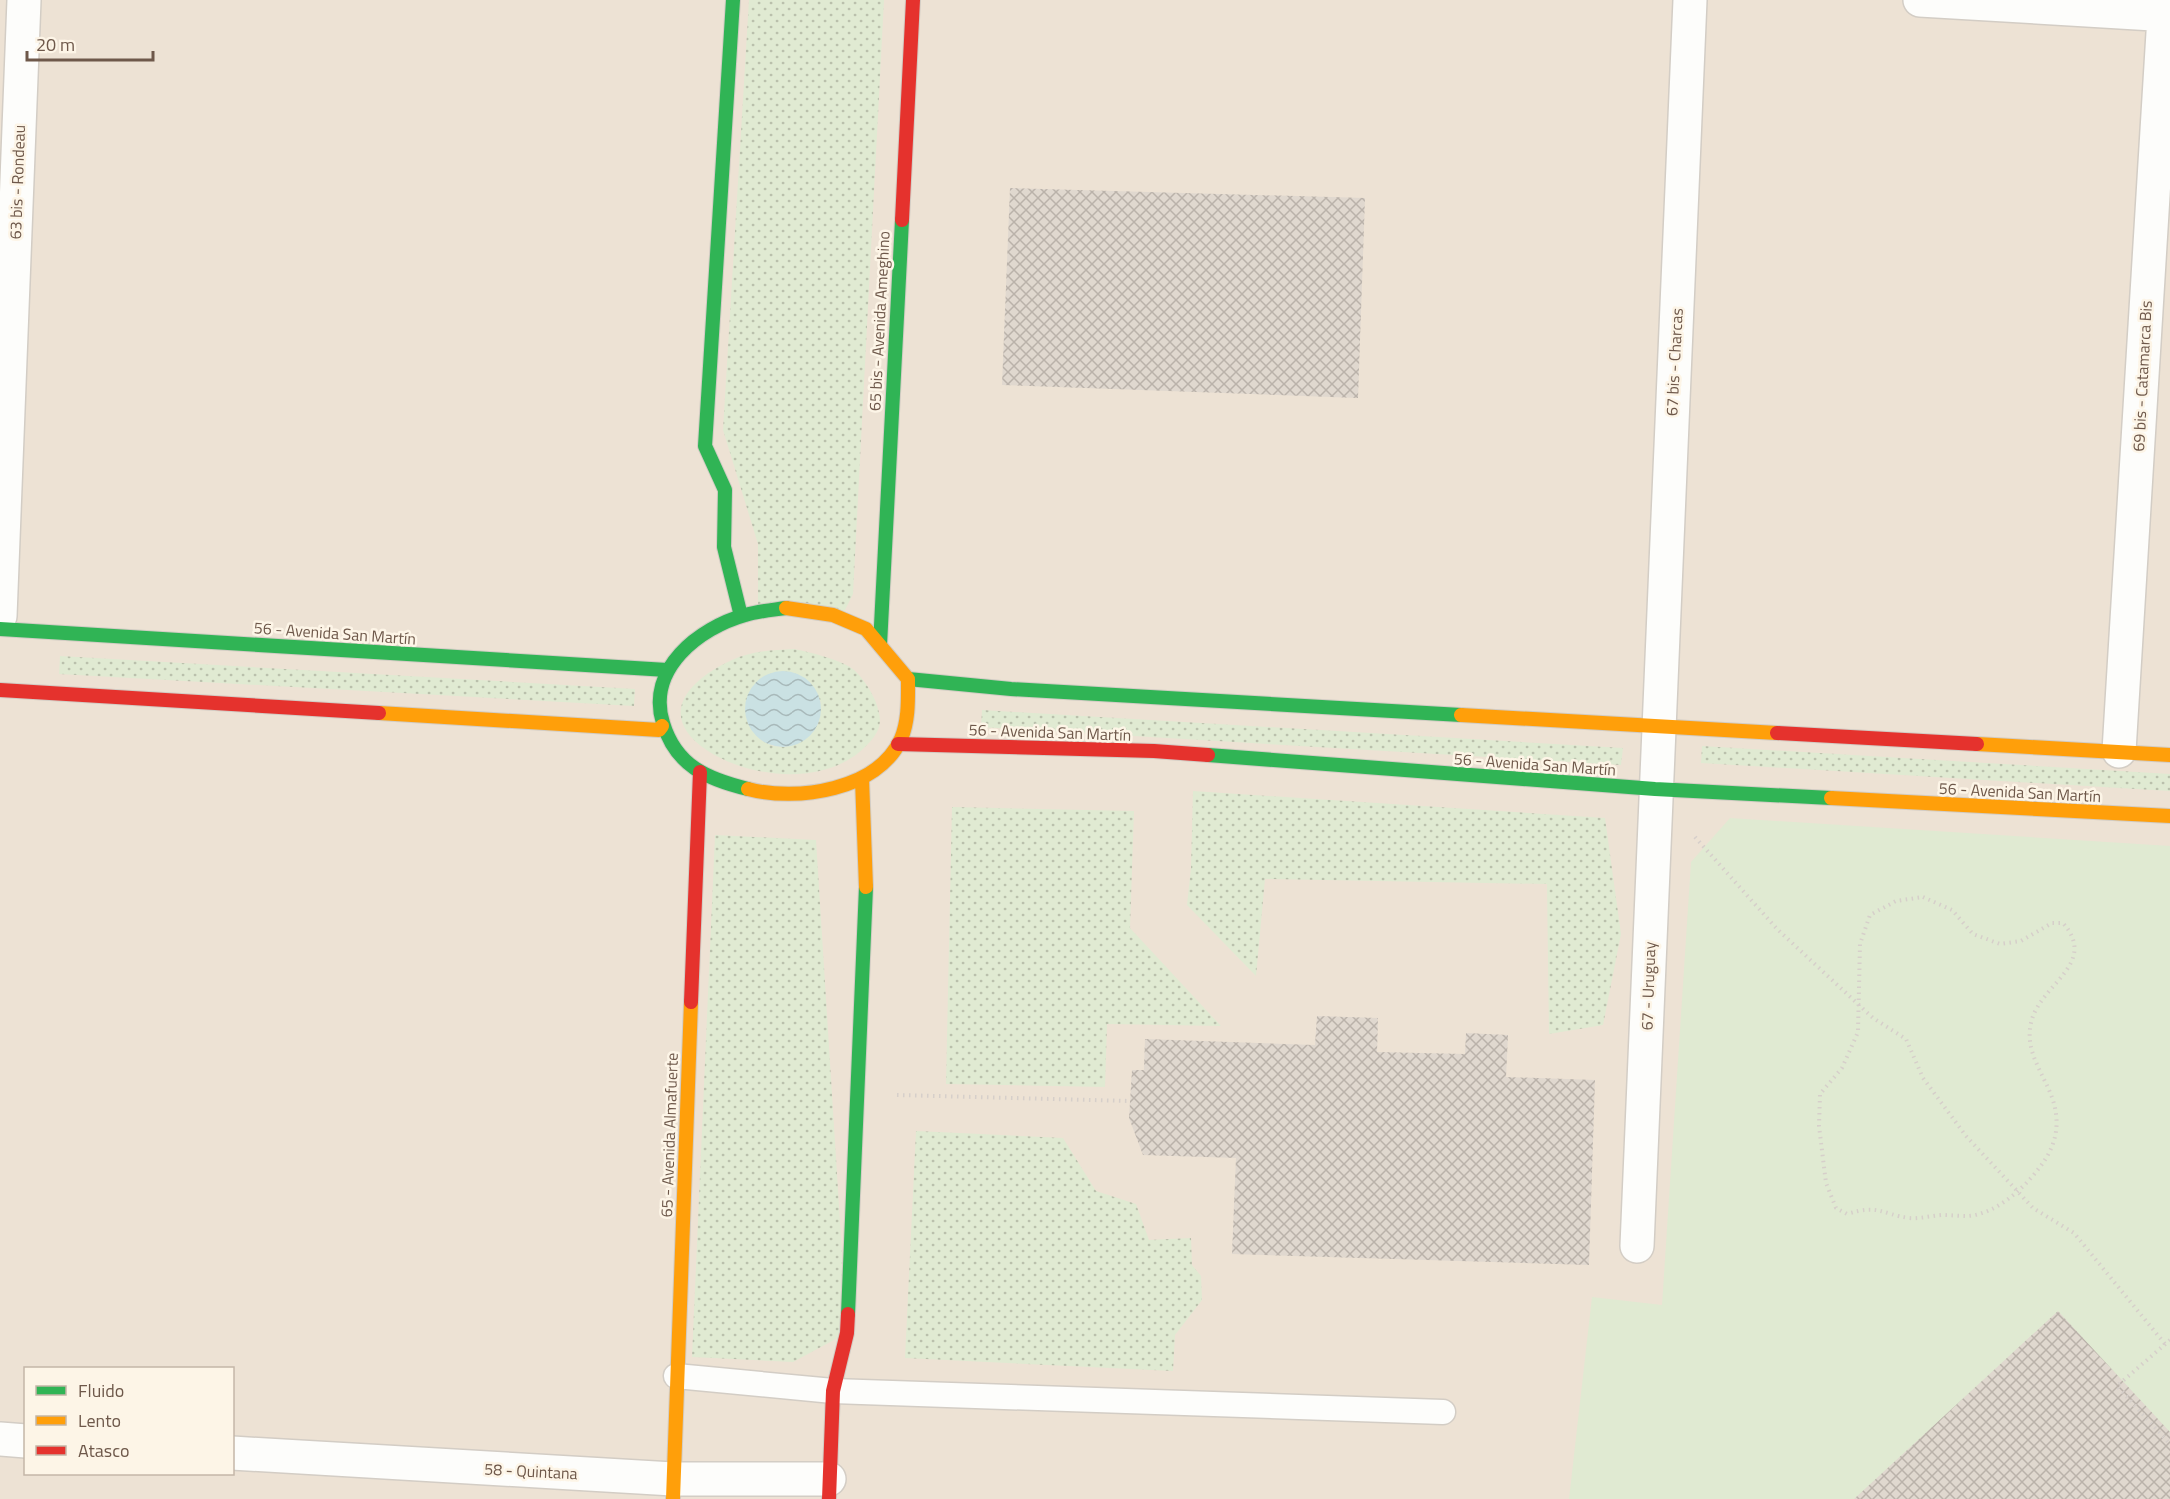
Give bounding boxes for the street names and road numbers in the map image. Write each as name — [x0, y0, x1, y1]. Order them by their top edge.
street label: 63 bis - Rondeau — [3, 124, 31, 240]
street label: 65 bis - Avenida Ameghino — [862, 230, 896, 412]
street label: 69 bis - Catamarca Bis — [2126, 300, 2158, 452]
street label: 67 bis - Charcas — [1659, 307, 1689, 417]
street label: 56 - Avenida San Martín — [253, 615, 417, 651]
street label: 56 - Avenida San Martín — [968, 717, 1132, 747]
street label: 56 - Avenida San Martín — [1453, 746, 1617, 782]
street label: 56 - Avenida San Martín — [1938, 776, 2102, 808]
street label: 67 - Uruguay — [1634, 941, 1662, 1031]
street label: 65 - Avenida Almafuerte — [654, 1052, 684, 1218]
street label: 58 - Quintana — [484, 1457, 578, 1485]

